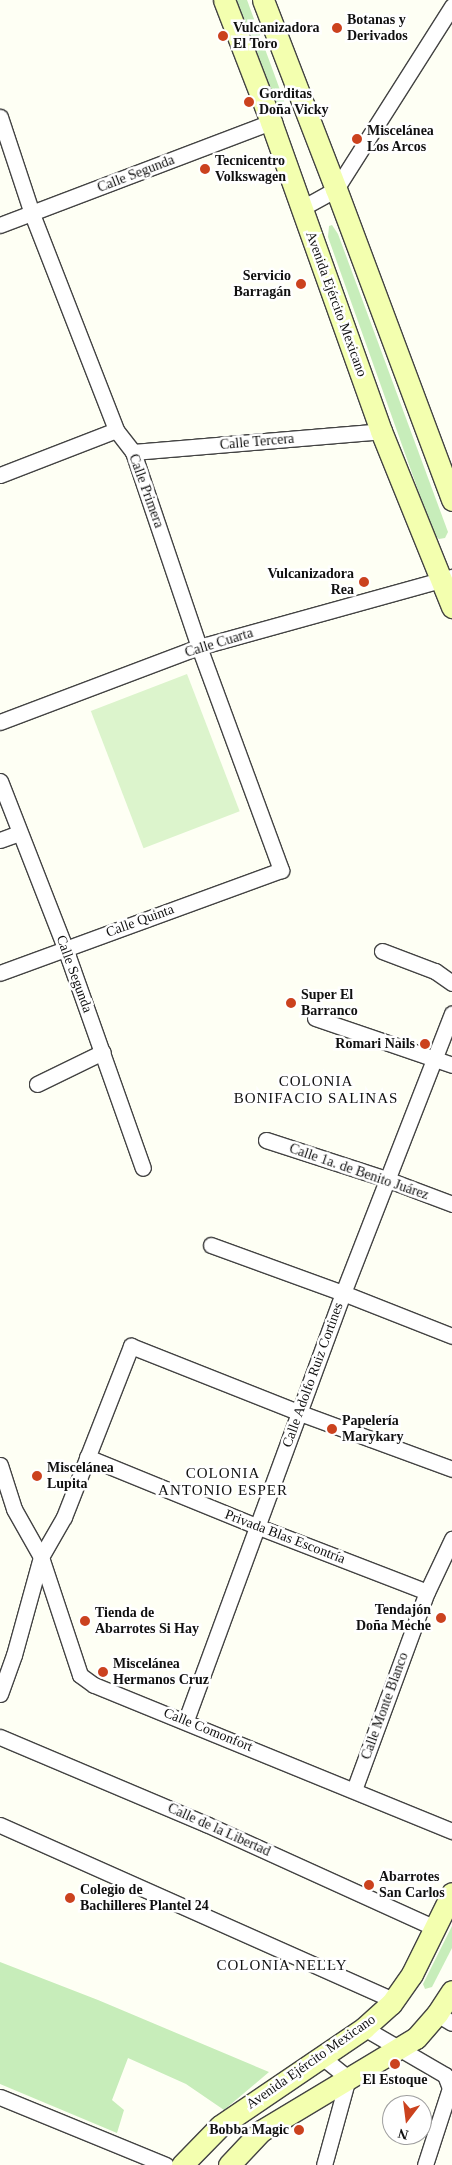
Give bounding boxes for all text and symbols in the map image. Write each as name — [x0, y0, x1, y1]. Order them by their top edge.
place label: Botanas y Derivados — [347, 12, 408, 44]
place label: Vulcanizadora El Toro — [233, 20, 320, 52]
marker: Botanas y Derivados — [331, 22, 343, 34]
marker: Vulcanizadora El Toro — [217, 30, 229, 42]
place label: Gorditas Doña Vicky — [259, 86, 329, 118]
marker: Gorditas Doña Vicky — [243, 96, 255, 108]
place label: Miscelánea Los Arcos — [367, 123, 434, 156]
marker: Miscelánea Los Arcos — [351, 133, 363, 145]
street label: Calle Segunda — [95, 152, 177, 196]
place label: Tecnicentro Volkswagen — [215, 153, 286, 186]
marker: Tecnicentro Volkswagen — [199, 163, 211, 175]
street label: Avenida Ejército Mexicano — [302, 229, 370, 379]
place label: Servicio Barragán — [233, 268, 291, 300]
marker: Servicio Barragán — [295, 278, 307, 290]
street label: Calle Tercera — [219, 430, 295, 454]
street label: Calle Primera — [125, 452, 167, 530]
place label: Vulcanizadora Rea — [267, 566, 354, 598]
marker: Vulcanizadora Rea — [358, 576, 370, 588]
street label: Calle Cuarta — [183, 625, 255, 661]
street label: Calle Quinta — [104, 901, 176, 941]
street label: Calle Segunda — [52, 933, 96, 1015]
place label: Super El Barranco — [301, 987, 358, 1020]
marker: Super El Barranco — [285, 997, 297, 1009]
place label: Romari Nails — [335, 1036, 415, 1052]
marker: Romari Nails — [419, 1038, 431, 1050]
district label: COLONIA BONIFACIO SALINAS — [232, 1072, 400, 1107]
street label: Calle 1a. de Benito Juárez — [287, 1140, 431, 1204]
street label: Calle Adolfo Ruiz Cortines — [279, 1300, 347, 1450]
place label: Papelería Marykary — [342, 1413, 403, 1445]
marker: Papelería Marykary — [326, 1423, 338, 1435]
place label: Miscelánea Lupita — [47, 1460, 114, 1492]
district label: COLONIA ANTONIO ESPER — [156, 1464, 290, 1499]
marker: Miscelánea Lupita — [31, 1470, 43, 1482]
street label: Privada Blas Escontría — [222, 1506, 348, 1568]
place label: Tendajón Doña Meche — [356, 1602, 431, 1634]
place label: Tienda de Abarrotes Si Hay — [95, 1605, 199, 1638]
marker: Tendajón Doña Meche — [435, 1612, 447, 1624]
marker: Tienda de Abarrotes Si Hay — [79, 1615, 91, 1627]
street label: Calle Monte Blanco — [358, 1650, 412, 1762]
place label: Miscelánea Hermanos Cruz — [113, 1656, 209, 1688]
marker: Miscelánea Hermanos Cruz — [97, 1666, 109, 1678]
street label: Calle Comonfort — [161, 1705, 255, 1755]
street label: Calle de la Libertad — [165, 1800, 273, 1860]
place label: Abarrotes San Carlos — [379, 1869, 445, 1901]
marker: Abarrotes San Carlos — [363, 1879, 375, 1891]
place label: Colegio de Bachilleres Plantel 24 — [80, 1882, 209, 1914]
marker: Colegio de Bachilleres Plantel 24 — [64, 1892, 76, 1904]
district label: COLONIA NELLY — [214, 1957, 350, 1975]
street label: Avenida Ejército Mexicano — [243, 2011, 379, 2113]
marker: El Estoque — [389, 2058, 401, 2070]
place label: El Estoque — [363, 2072, 427, 2088]
north arrow — [382, 2095, 432, 2145]
place label: Bobba Magic — [209, 2122, 289, 2138]
marker: Bobba Magic — [293, 2124, 305, 2136]
text: N — [396, 2125, 410, 2143]

